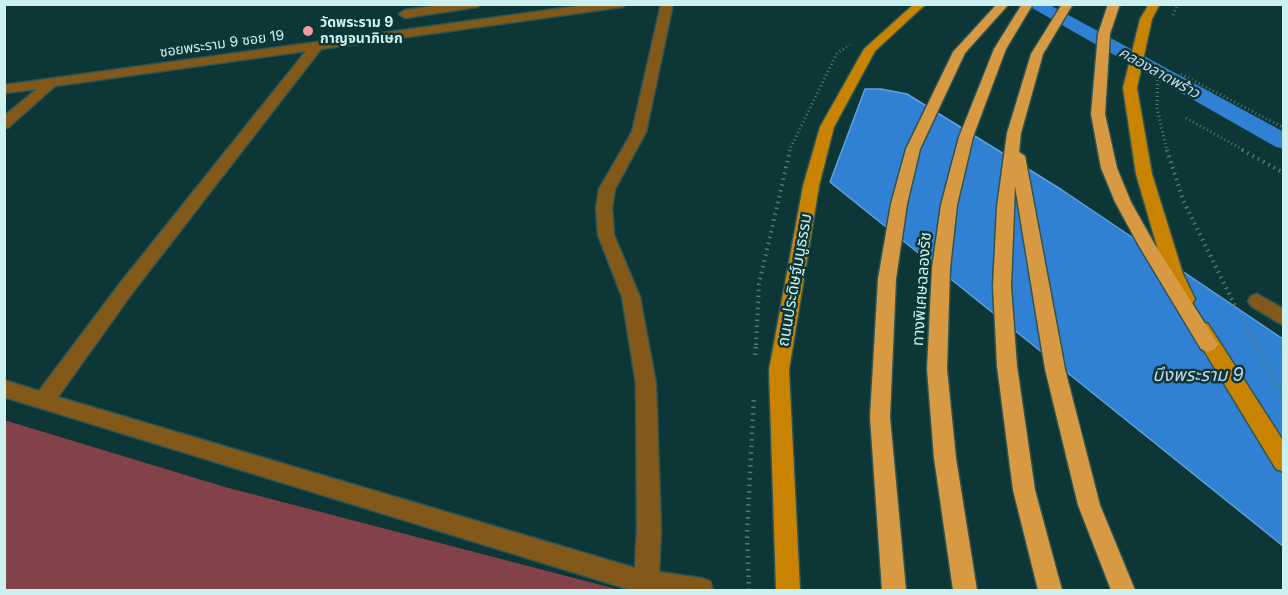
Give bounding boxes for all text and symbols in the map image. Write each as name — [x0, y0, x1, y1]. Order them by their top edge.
place label: วัดพระราม 9 กาญจนาภิเษก — [320, 15, 403, 48]
marker: วัดพระราม 9 กาญจนาภิเษก — [301, 24, 315, 38]
street label: ซอยพระราม 9 ซอย 19 — [159, 27, 285, 61]
water label: คลองลาดพร้าว — [1115, 43, 1203, 103]
street label: ถนนประดิษฐ์มนูธรรม — [774, 212, 816, 348]
street label: ทางพิเศษฉลองรัช — [908, 231, 936, 347]
water label: บึงพระราม 9 — [1152, 365, 1244, 387]

